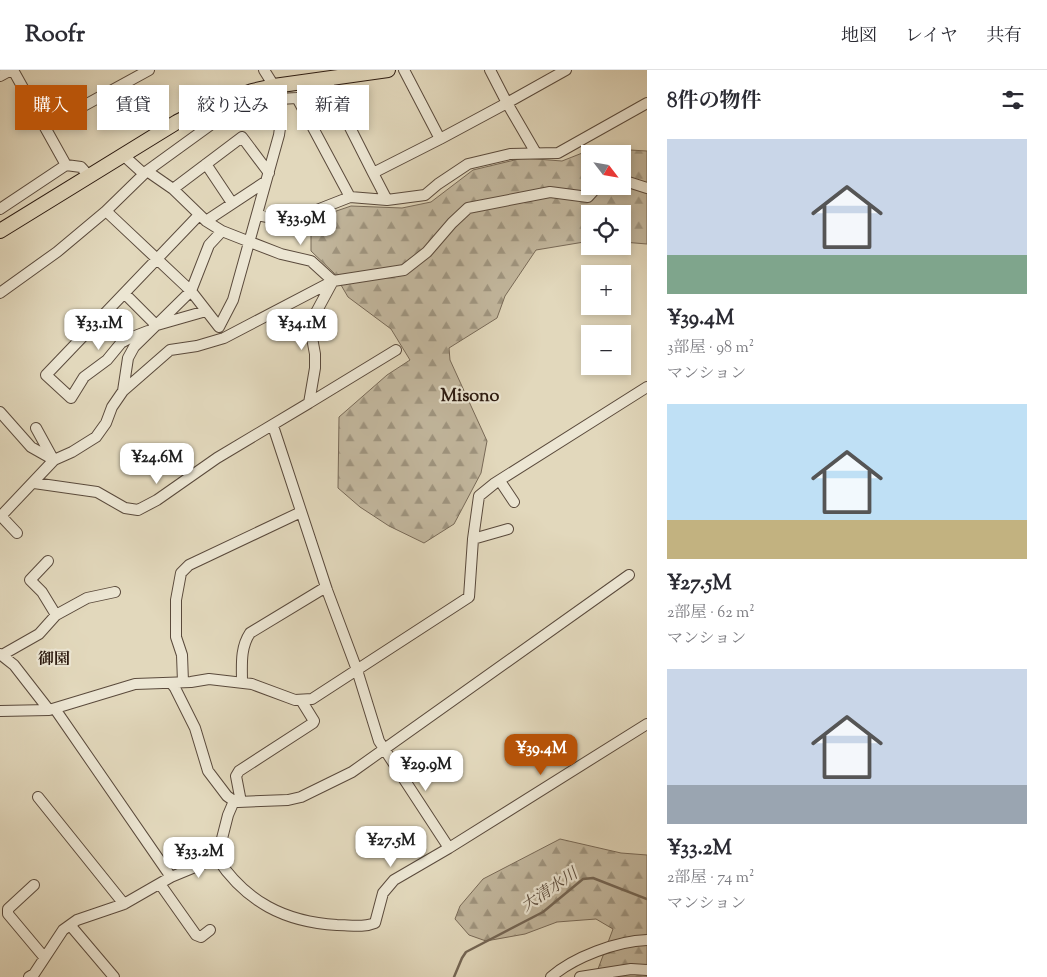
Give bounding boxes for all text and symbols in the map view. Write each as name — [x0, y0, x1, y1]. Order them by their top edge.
text: Roofr — [25, 18, 85, 52]
text: 地図 — [841, 24, 877, 50]
text: レイヤ — [905, 24, 958, 50]
text: 共有 — [986, 24, 1022, 50]
chip: 購入 — [15, 85, 87, 130]
chip: 賃貸 — [97, 85, 169, 130]
chip: 絞り込み — [179, 85, 287, 130]
chip: 新着 — [297, 85, 369, 130]
icon: filters — [999, 86, 1027, 114]
text: 8件の物件 — [667, 87, 762, 117]
north arrow — [581, 145, 631, 195]
map controls — [581, 145, 631, 375]
icon: home — [802, 172, 892, 262]
pin: ¥33.9M — [260, 204, 342, 246]
button: locate — [581, 205, 631, 255]
text: ¥33.9M — [276, 208, 326, 231]
button: + — [581, 265, 631, 315]
text: ¥39.4M — [667, 304, 734, 334]
pin: ¥33.1M — [58, 308, 140, 351]
pin: ¥34.1M — [261, 308, 343, 351]
text: ¥33.1M — [75, 313, 123, 336]
text: ¥34.1M — [277, 313, 327, 336]
button: − — [581, 325, 631, 375]
text: 3部屋 · 98 m² — [667, 337, 754, 360]
text: マンション — [667, 363, 746, 386]
district label: Misono — [441, 384, 500, 410]
icon: home — [802, 437, 892, 527]
pin: ¥24.6M — [116, 442, 198, 485]
text: ¥24.6M — [131, 447, 183, 470]
text: ¥27.5M — [667, 569, 731, 599]
text: 2部屋 · 62 m² — [667, 602, 755, 625]
text: マンション — [667, 628, 746, 651]
district label: 御園 — [38, 649, 70, 672]
icon: home — [802, 702, 892, 792]
pin: ¥39.4M — [500, 734, 582, 776]
text: ¥39.4M — [515, 738, 567, 761]
pin: ¥29.9M — [385, 750, 467, 792]
text: ¥29.9M — [400, 754, 452, 777]
pin: ¥27.5M — [350, 826, 432, 868]
text: ¥27.5M — [366, 830, 416, 853]
text: ¥33.2M — [667, 834, 732, 864]
pin: ¥33.2M — [158, 836, 240, 879]
text: ¥33.2M — [174, 841, 224, 864]
water label: 大清水川 — [517, 862, 585, 918]
text: 2部屋 · 74 m² — [667, 867, 754, 890]
text: マンション — [667, 893, 746, 916]

